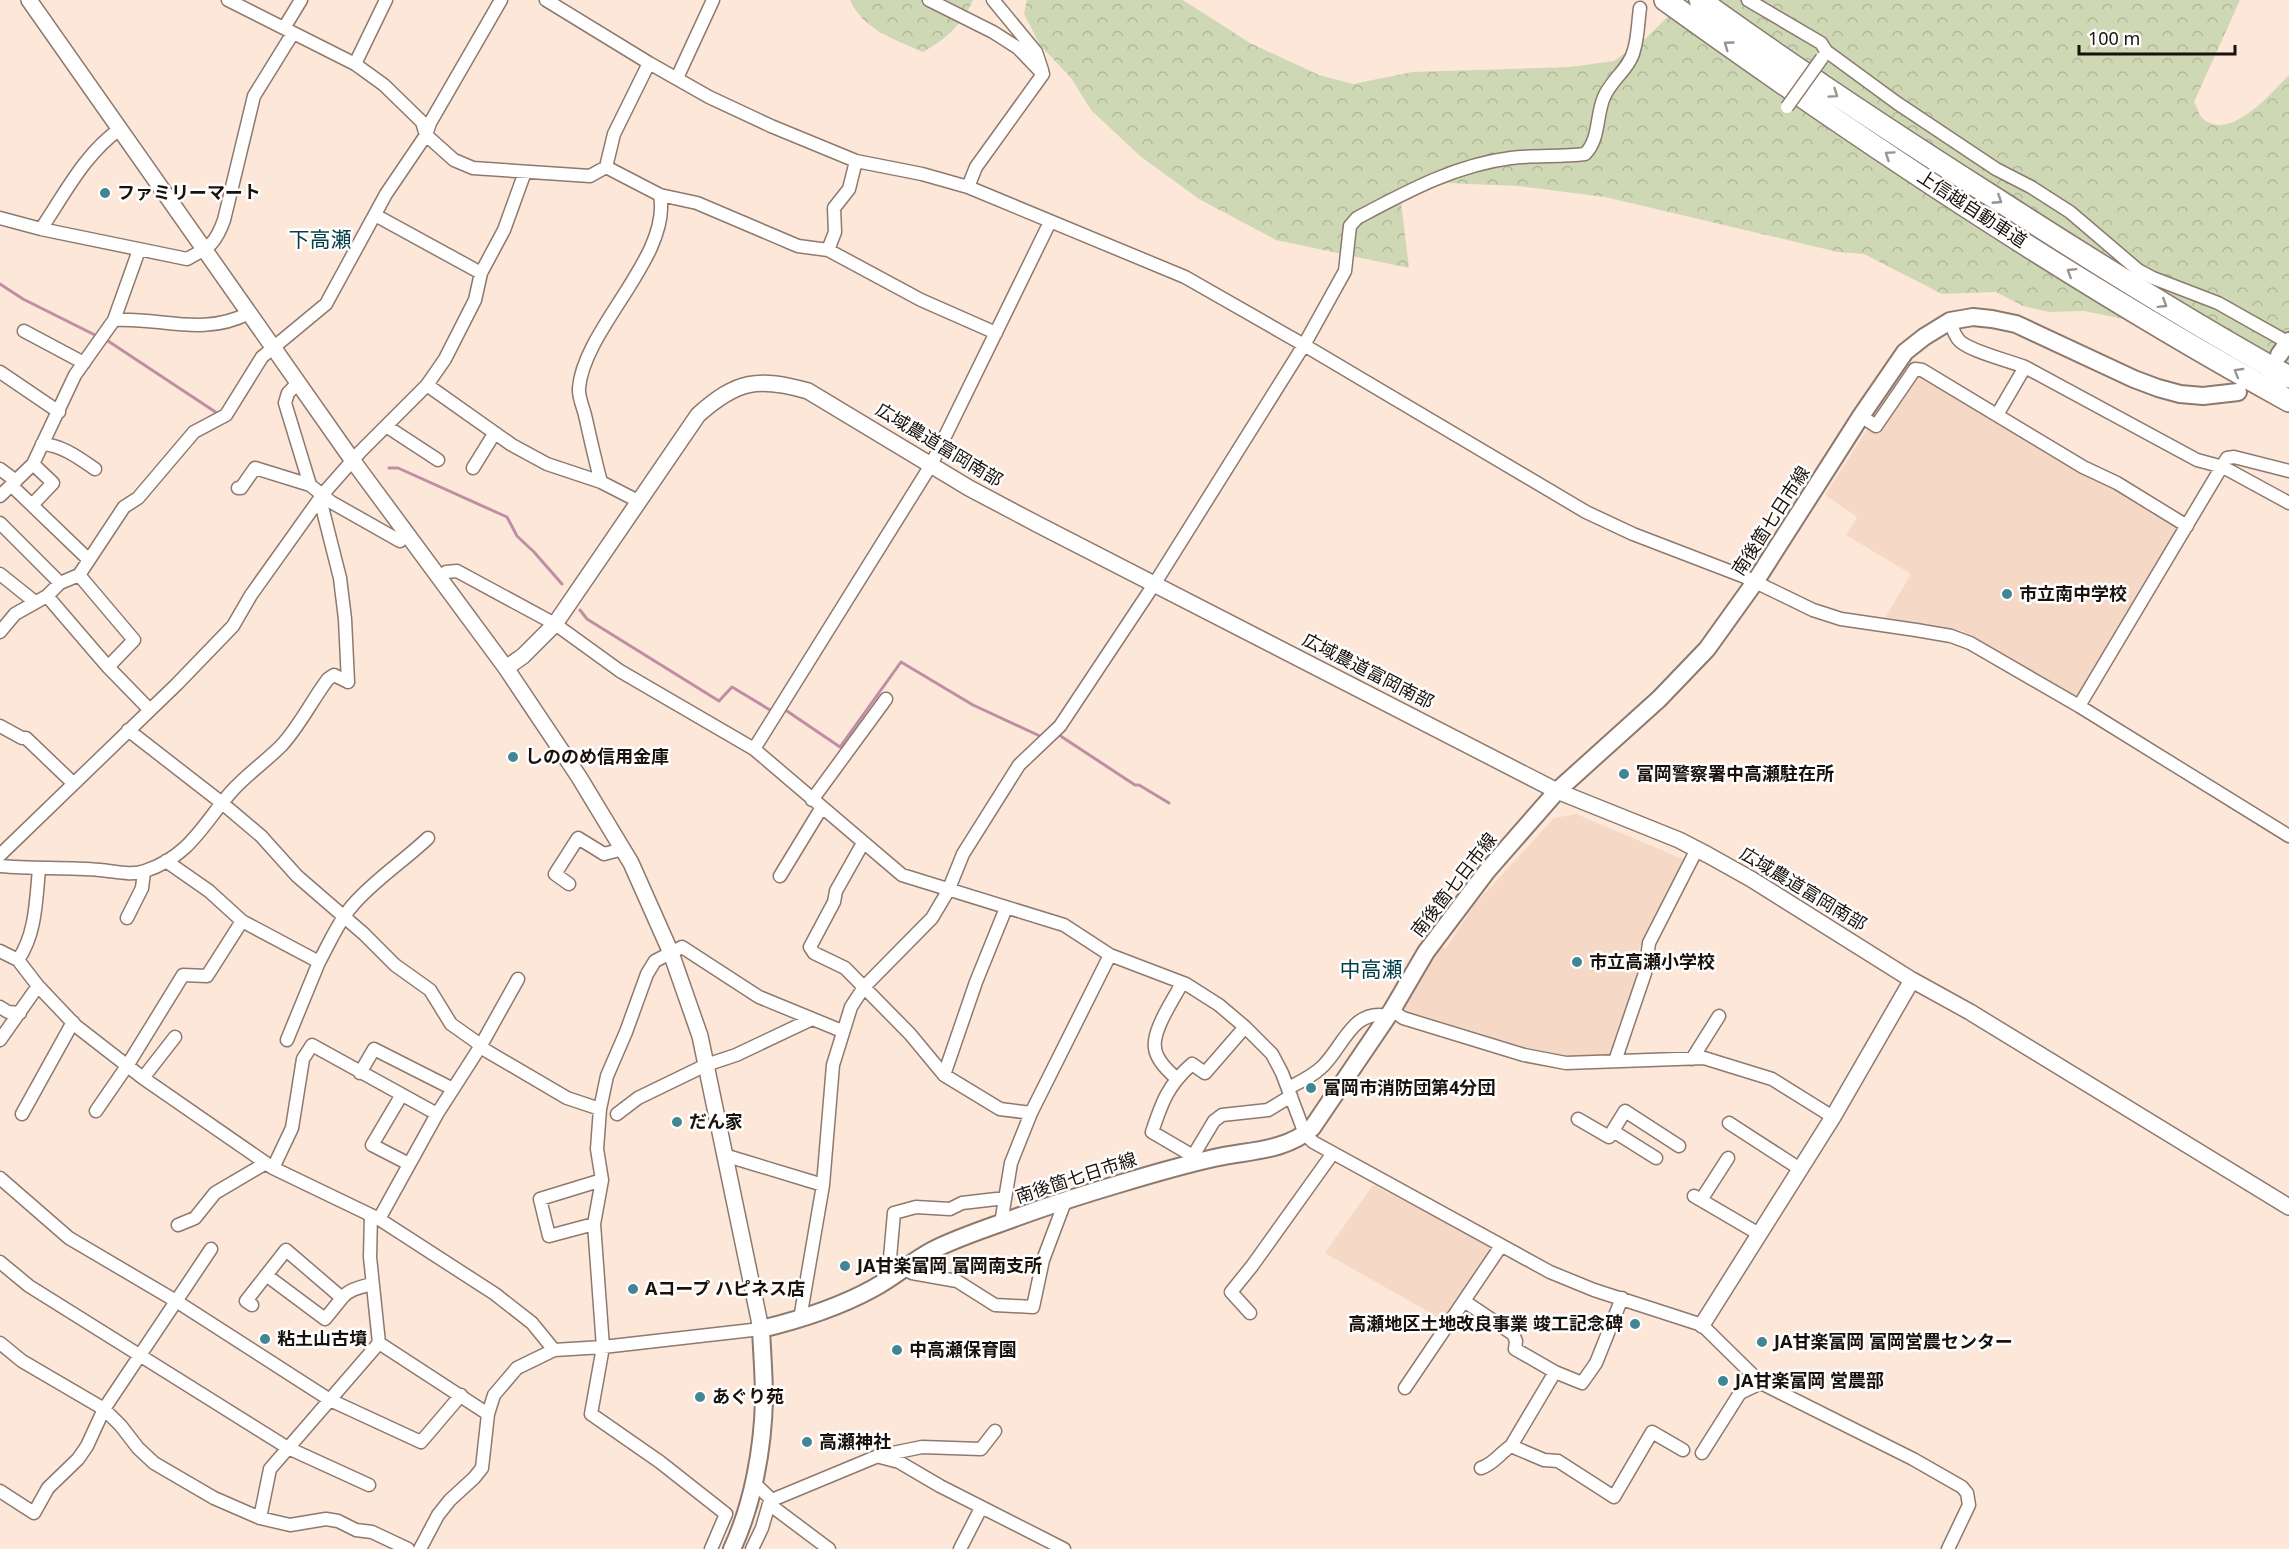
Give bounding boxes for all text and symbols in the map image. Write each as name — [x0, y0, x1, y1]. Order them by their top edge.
scale bar — [2079, 18, 2235, 56]
text: 100 m — [2088, 26, 2140, 50]
one-way arrow — [1724, 41, 1735, 52]
one-way arrow — [1828, 86, 1839, 97]
one-way arrow — [1885, 151, 1896, 162]
street label: 上信越自動車道 — [1913, 164, 2032, 253]
place label: ファミリーマート — [117, 180, 261, 204]
marker: ファミリーマート — [98, 186, 112, 200]
one-way arrow — [1991, 193, 2002, 204]
district label: 下高瀬 — [289, 225, 352, 253]
one-way arrow — [2067, 268, 2077, 280]
one-way arrow — [2157, 296, 2167, 308]
one-way arrow — [2234, 368, 2244, 380]
street label: 広域農道富岡南部 — [872, 397, 1007, 492]
street label: 南後箇七日市線 — [1726, 461, 1815, 580]
place label: 市立南中学校 — [2019, 581, 2127, 605]
marker: 市立南中学校 — [2000, 587, 2014, 601]
street label: 広域農道富岡南部 — [1299, 627, 1438, 713]
place label: しののめ信用金庫 — [525, 744, 669, 768]
marker: しののめ信用金庫 — [506, 750, 520, 764]
place label: 富岡警察署中高瀬駐在所 — [1636, 761, 1834, 785]
marker: 富岡警察署中高瀬駐在所 — [1617, 767, 1631, 781]
street label: 南後箇七日市線 — [1405, 827, 1501, 941]
street label: 広域農道富岡南部 — [1736, 841, 1871, 936]
place label: 市立高瀬小学校 — [1589, 949, 1715, 973]
district label: 中高瀬 — [1340, 955, 1403, 983]
marker: 市立高瀬小学校 — [1570, 955, 1584, 969]
place label: 富岡市消防団第4分団 — [1323, 1075, 1495, 1099]
marker: 富岡市消防団第4分団 — [1304, 1081, 1318, 1095]
place label: だん家 — [689, 1109, 743, 1133]
marker: だん家 — [670, 1115, 684, 1129]
street label: 南後箇七日市線 — [1012, 1146, 1139, 1208]
place label: JA甘楽富岡 富岡南支所 — [855, 1253, 1042, 1277]
marker: JA甘楽富岡 富岡南支所 — [838, 1259, 852, 1273]
place label: Aコープ ハピネス店 — [645, 1276, 805, 1300]
marker: Aコープ ハピネス店 — [626, 1282, 640, 1296]
place label: 高瀬地区土地改良事業 竣工記念碑 — [1348, 1311, 1623, 1335]
marker: 高瀬地区土地改良事業 竣工記念碑 — [1628, 1317, 1642, 1331]
place label: 粘土山古墳 — [277, 1326, 367, 1350]
place label: JA甘楽富岡 富岡営農センター — [1772, 1329, 2013, 1353]
marker: 粘土山古墳 — [258, 1332, 272, 1346]
marker: JA甘楽富岡 富岡営農センター — [1755, 1335, 1769, 1349]
place label: 中高瀬保育園 — [909, 1337, 1017, 1361]
marker: 中高瀬保育園 — [890, 1343, 904, 1357]
place label: JA甘楽富岡 営農部 — [1733, 1368, 1884, 1392]
marker: JA甘楽富岡 営農部 — [1716, 1374, 1730, 1388]
place label: あぐり苑 — [712, 1384, 784, 1408]
marker: あぐり苑 — [693, 1390, 707, 1404]
place label: 高瀬神社 — [819, 1429, 891, 1453]
marker: 高瀬神社 — [800, 1435, 814, 1449]

